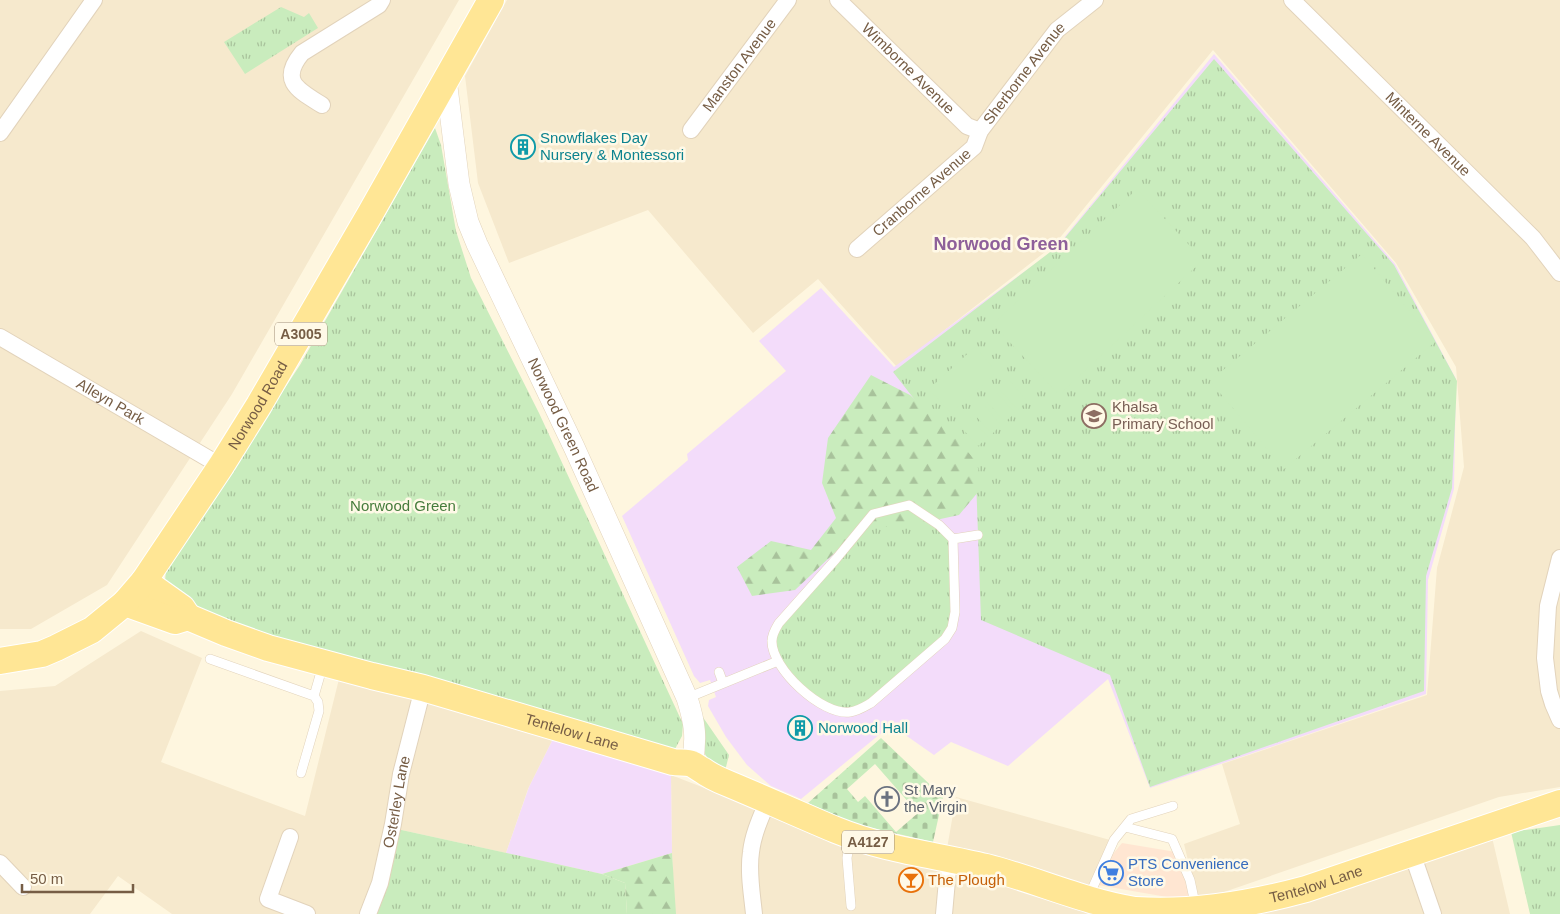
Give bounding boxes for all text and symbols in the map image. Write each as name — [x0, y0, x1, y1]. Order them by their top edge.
street label: Manston Avenue — [699, 15, 779, 115]
street label: Sherborne Avenue — [979, 18, 1068, 127]
street label: Wimborne Avenue — [859, 19, 958, 117]
street label: Minterne Avenue — [1382, 88, 1474, 179]
place label: Snowflakes Day Nursery & Montessori — [540, 129, 684, 163]
building icon: Snowflakes Day Nursery & Montessori — [510, 134, 536, 160]
street label: Cranborne Avenue — [869, 145, 974, 240]
district label: Norwood Green — [933, 234, 1069, 254]
road number: A3005 — [275, 322, 327, 346]
street label: Norwood Green Road — [525, 355, 602, 494]
street label: Norwood Road — [224, 358, 291, 453]
street label: Alleyn Park — [74, 375, 148, 428]
place label: Khalsa Primary School — [1112, 398, 1214, 432]
school or university icon: Khalsa Primary School — [1081, 403, 1107, 429]
park label: Norwood Green — [350, 497, 456, 514]
street label: Tentelow Lane — [523, 710, 621, 753]
building icon: Norwood Hall — [787, 715, 813, 741]
place label: Norwood Hall — [818, 719, 908, 736]
street label: Osterley Lane — [379, 754, 413, 850]
place label: St Mary the Virgin — [904, 781, 967, 815]
church icon: St Mary the Virgin — [874, 786, 900, 812]
road number: A4127 — [842, 830, 894, 854]
place label: PTS Convenience Store — [1128, 855, 1249, 889]
supermarket icon: PTS Convenience Store — [1098, 860, 1124, 886]
street label: Tentelow Lane — [1268, 861, 1365, 906]
scale bar — [22, 862, 134, 894]
bar icon: The Plough — [898, 867, 924, 893]
text: 50 m — [30, 870, 63, 887]
place label: The Plough — [928, 871, 1005, 888]

